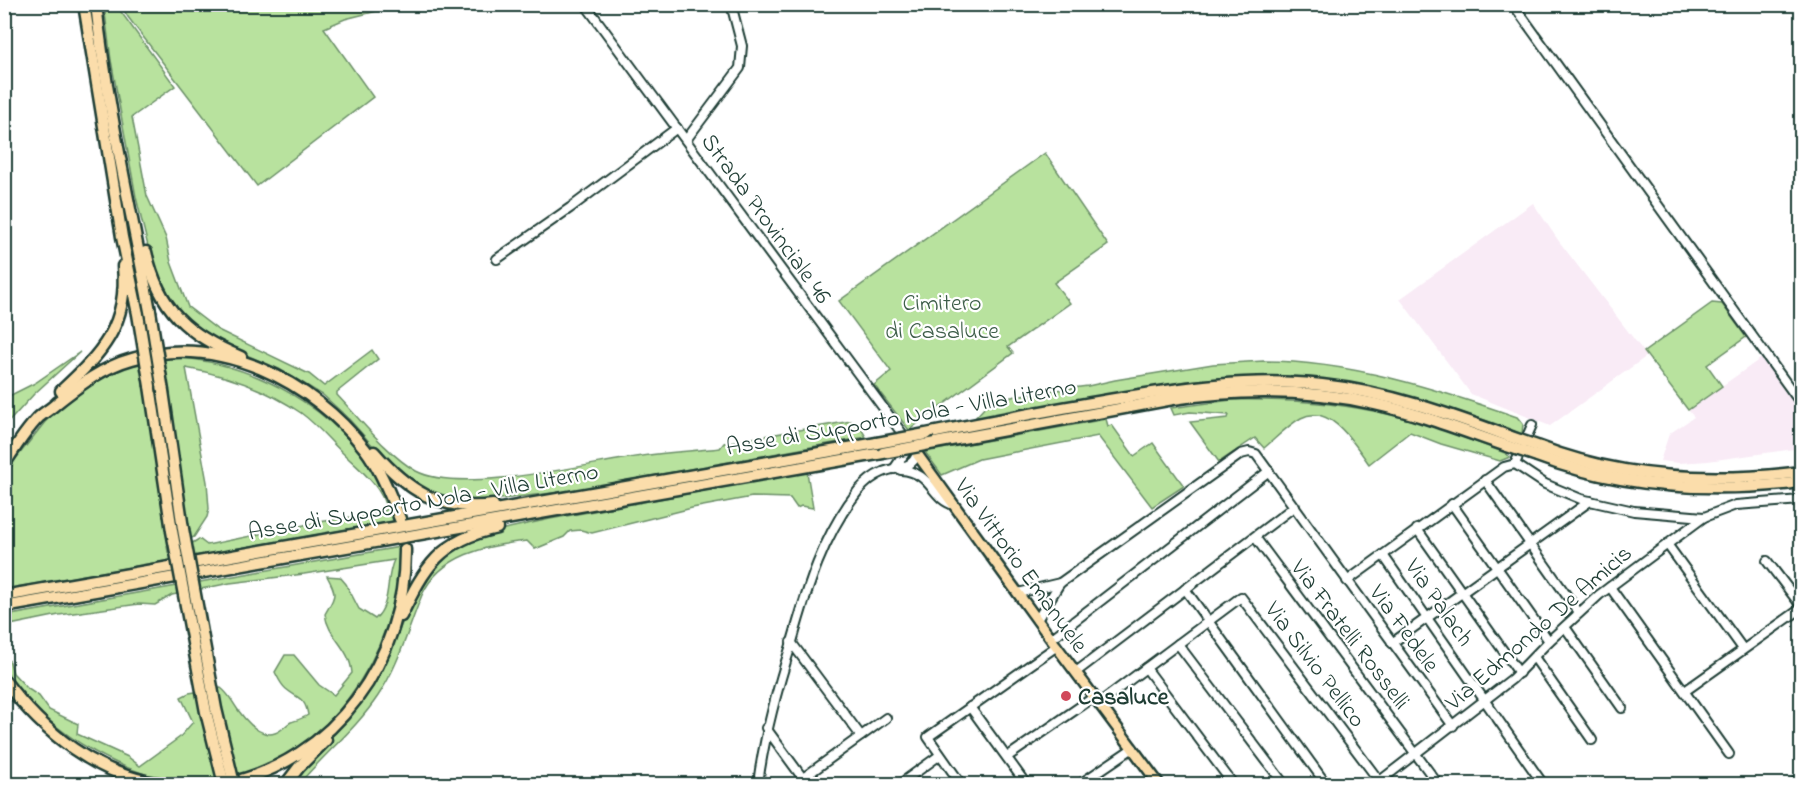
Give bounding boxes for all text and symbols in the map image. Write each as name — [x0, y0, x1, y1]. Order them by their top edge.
street label: Strada Provinciale 46 — [691, 127, 839, 312]
park label: Cimitero di Casaluce — [885, 287, 999, 350]
street label: Asse di Supporto Nola - Villa Literno — [724, 370, 1079, 467]
street label: Asse di Supporto Nola - Villa Literno — [246, 455, 601, 552]
street label: Via Vittorio Emanuele — [944, 471, 1096, 661]
street label: Via Edmondo De Amicis — [1438, 538, 1641, 721]
street label: Via Fratelli Rosselli — [1280, 552, 1417, 718]
street label: Via Palach — [1394, 552, 1481, 655]
street label: Via Fedele — [1359, 577, 1447, 681]
street label: Via Silvio Pellico — [1254, 594, 1373, 736]
place label: Casaluce — [1078, 681, 1170, 716]
marker: Casaluce — [1059, 689, 1073, 703]

